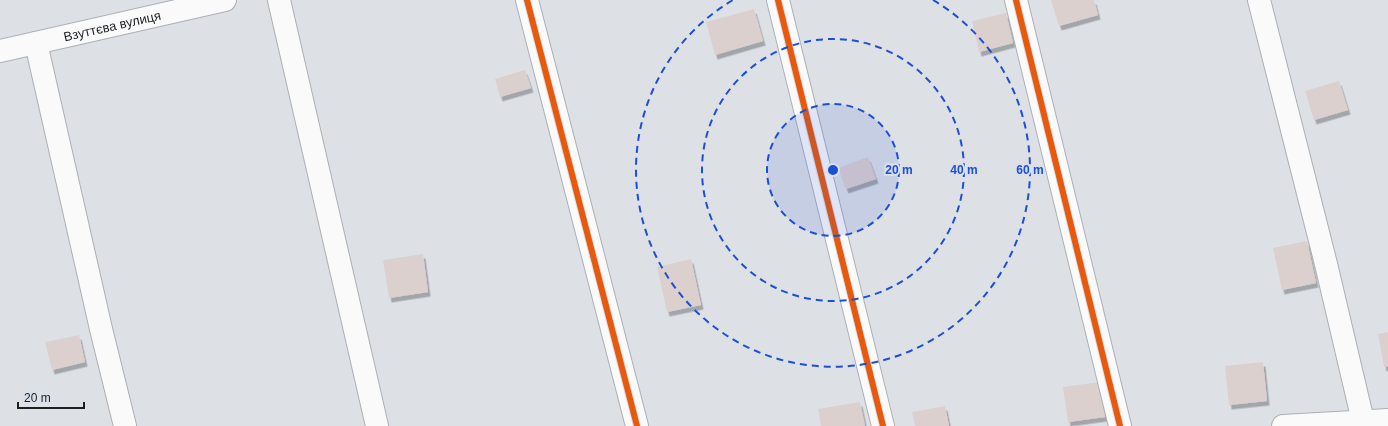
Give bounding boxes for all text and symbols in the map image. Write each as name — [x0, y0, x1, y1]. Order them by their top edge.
street label: Взуттєва вулиця — [62, 7, 162, 44]
centre of rings — [826, 163, 840, 177]
text: 20 m — [885, 163, 913, 177]
text: 40 m — [950, 163, 978, 177]
text: 60 m — [1016, 163, 1044, 177]
scale bar — [18, 384, 84, 410]
text: 20 m — [24, 391, 51, 405]

